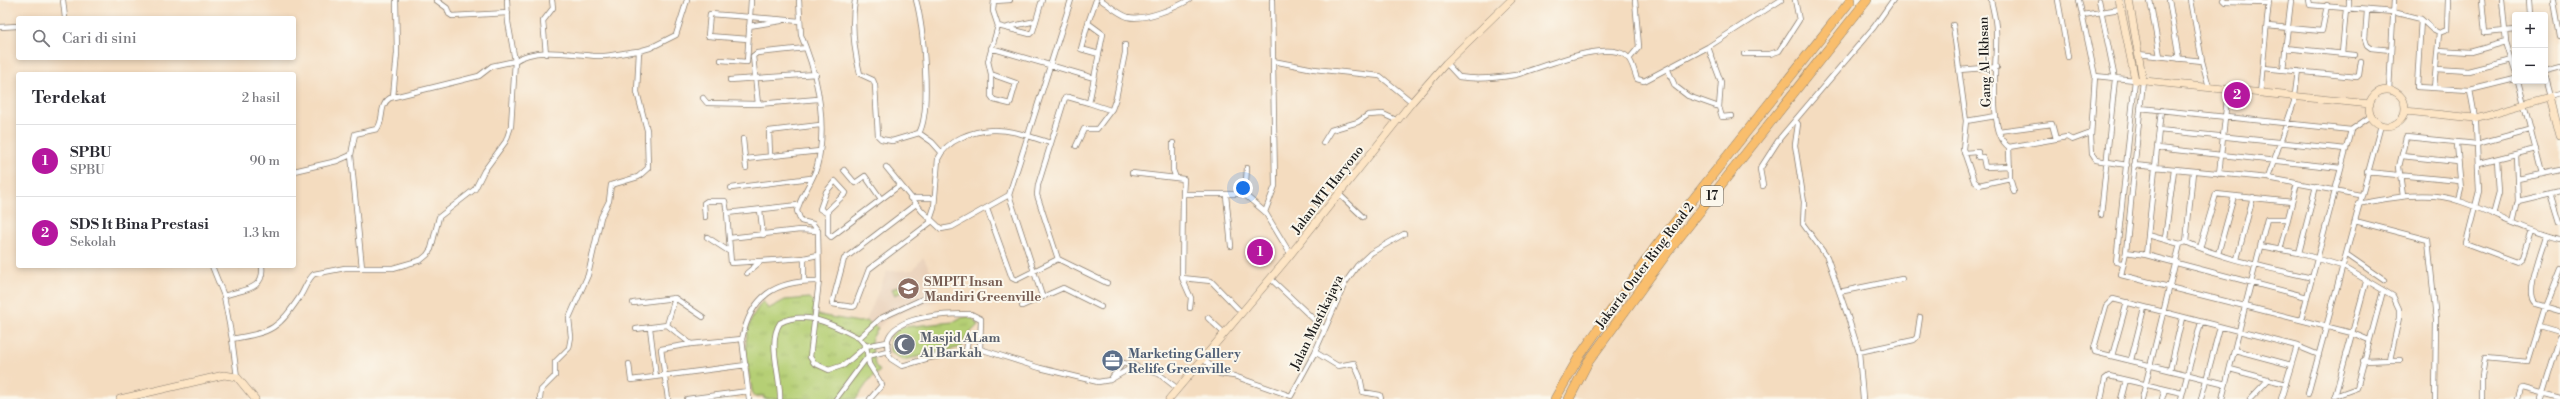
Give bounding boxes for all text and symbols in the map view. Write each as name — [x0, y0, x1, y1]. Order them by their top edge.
map controls — [2512, 12, 2548, 84]
button: + — [2512, 12, 2548, 48]
search box — [16, 16, 296, 60]
street label: Gang Al-Ikhsan — [1975, 16, 1995, 108]
icon: search — [30, 27, 52, 49]
text: Cari di sini — [62, 29, 137, 48]
button: − — [2512, 48, 2548, 84]
pin: 2 — [2224, 80, 2250, 110]
text: Terdekat — [32, 87, 106, 109]
text: 2 hasil — [242, 90, 280, 106]
street label: Jalan MT Haryono — [1288, 142, 1367, 238]
text: SPBU — [70, 143, 112, 162]
text: 1 — [42, 153, 48, 169]
text: 90 m — [249, 153, 280, 169]
text: SPBU — [70, 162, 105, 178]
your location — [1233, 178, 1253, 198]
road number: 17 — [1701, 186, 1723, 206]
street label: Jakarta Outer Ring Road 2 — [1592, 199, 1697, 333]
text: SDS It Bina Prestasi — [70, 215, 209, 234]
text: 2 — [41, 225, 49, 241]
text: 1.3 km — [243, 225, 280, 241]
text: Sekolah — [70, 234, 116, 250]
pin: 1 — [1247, 237, 1273, 267]
street label: Jalan Mustikajaya — [1287, 272, 1347, 374]
place label: SMPIT Insan Mandiri Greenville — [924, 274, 1041, 305]
school or university icon: SMPIT Insan Mandiri Greenville — [896, 275, 922, 301]
place label: Masjid ALam Al Barkah — [919, 330, 1000, 361]
mosque icon: Masjid ALam Al Barkah — [891, 331, 917, 357]
place label: Marketing Gallery Relife Greenville — [1128, 346, 1241, 377]
office icon: Marketing Gallery Relife Greenville — [1100, 347, 1126, 373]

